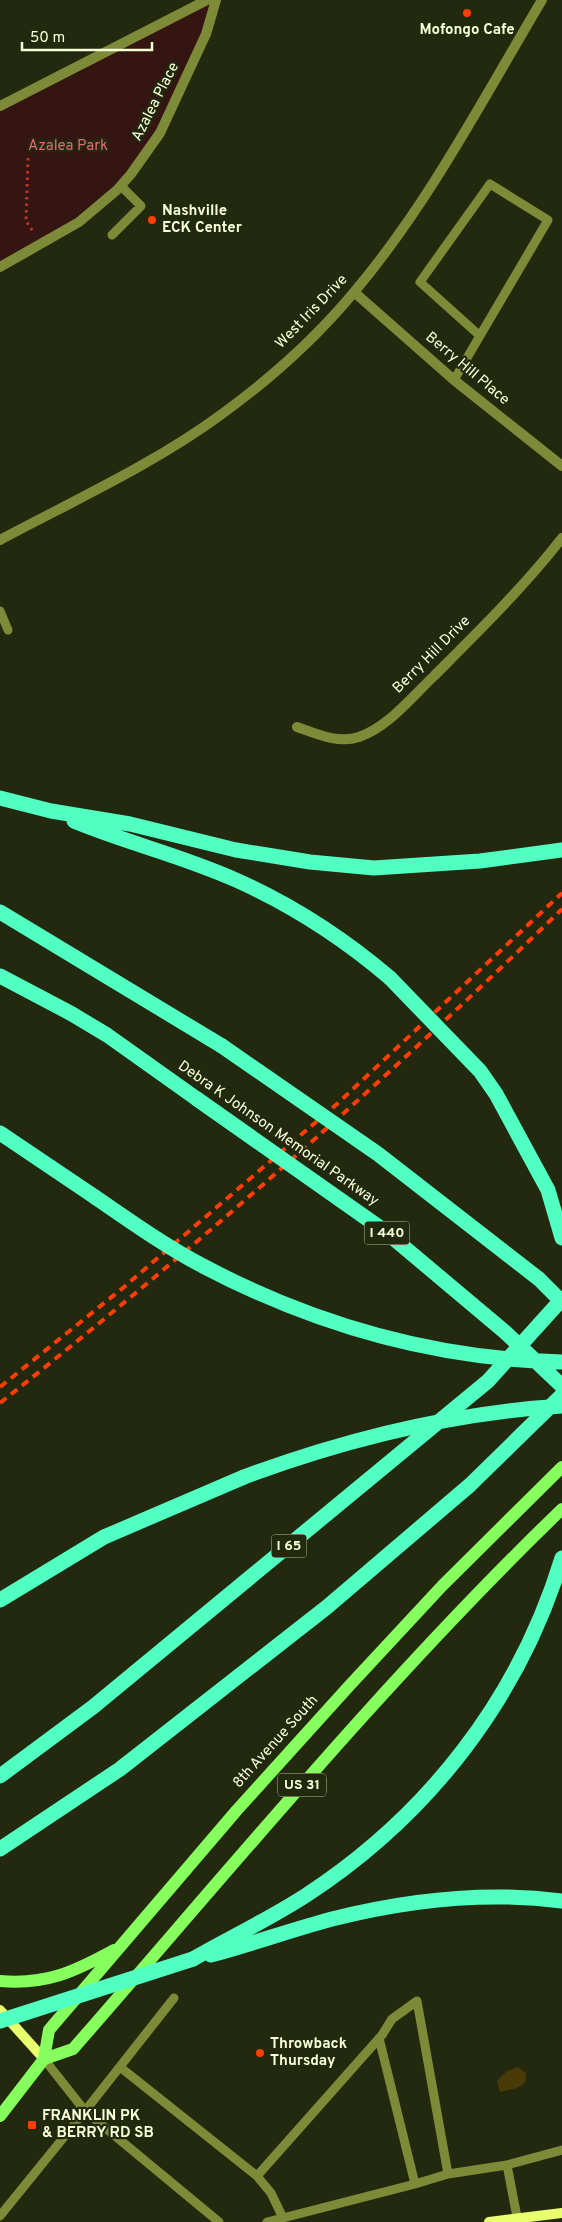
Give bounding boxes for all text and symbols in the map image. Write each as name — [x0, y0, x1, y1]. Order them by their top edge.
marker: Mofongo Cafe — [461, 7, 473, 19]
scale bar — [22, 20, 152, 52]
place label: Mofongo Cafe — [419, 21, 515, 40]
text: 50 m — [30, 29, 65, 48]
street label: Azalea Place — [128, 59, 184, 145]
park label: Azalea Park — [28, 137, 108, 156]
place label: Nashville ECK Center — [162, 202, 243, 238]
marker: Nashville ECK Center — [146, 214, 158, 226]
street label: West Iris Drive — [272, 271, 352, 353]
street label: Berry Hill Place — [421, 328, 513, 410]
street label: Berry Hill Drive — [389, 612, 475, 698]
street label: Debra K Johnson Memorial Parkway — [174, 1057, 382, 1211]
road number: I 440 — [364, 1222, 410, 1244]
road number: I 65 — [272, 1534, 306, 1558]
street label: 8th Avenue South — [229, 1692, 323, 1792]
road number: US 31 — [278, 1774, 326, 1796]
place label: Throwback Thursday — [270, 2035, 347, 2071]
marker: Throwback Thursday — [254, 2047, 266, 2059]
place label: FRANKLIN PK & BERRY RD SB — [42, 2107, 154, 2143]
marker: FRANKLIN PK & BERRY RD SB — [26, 2119, 38, 2131]

